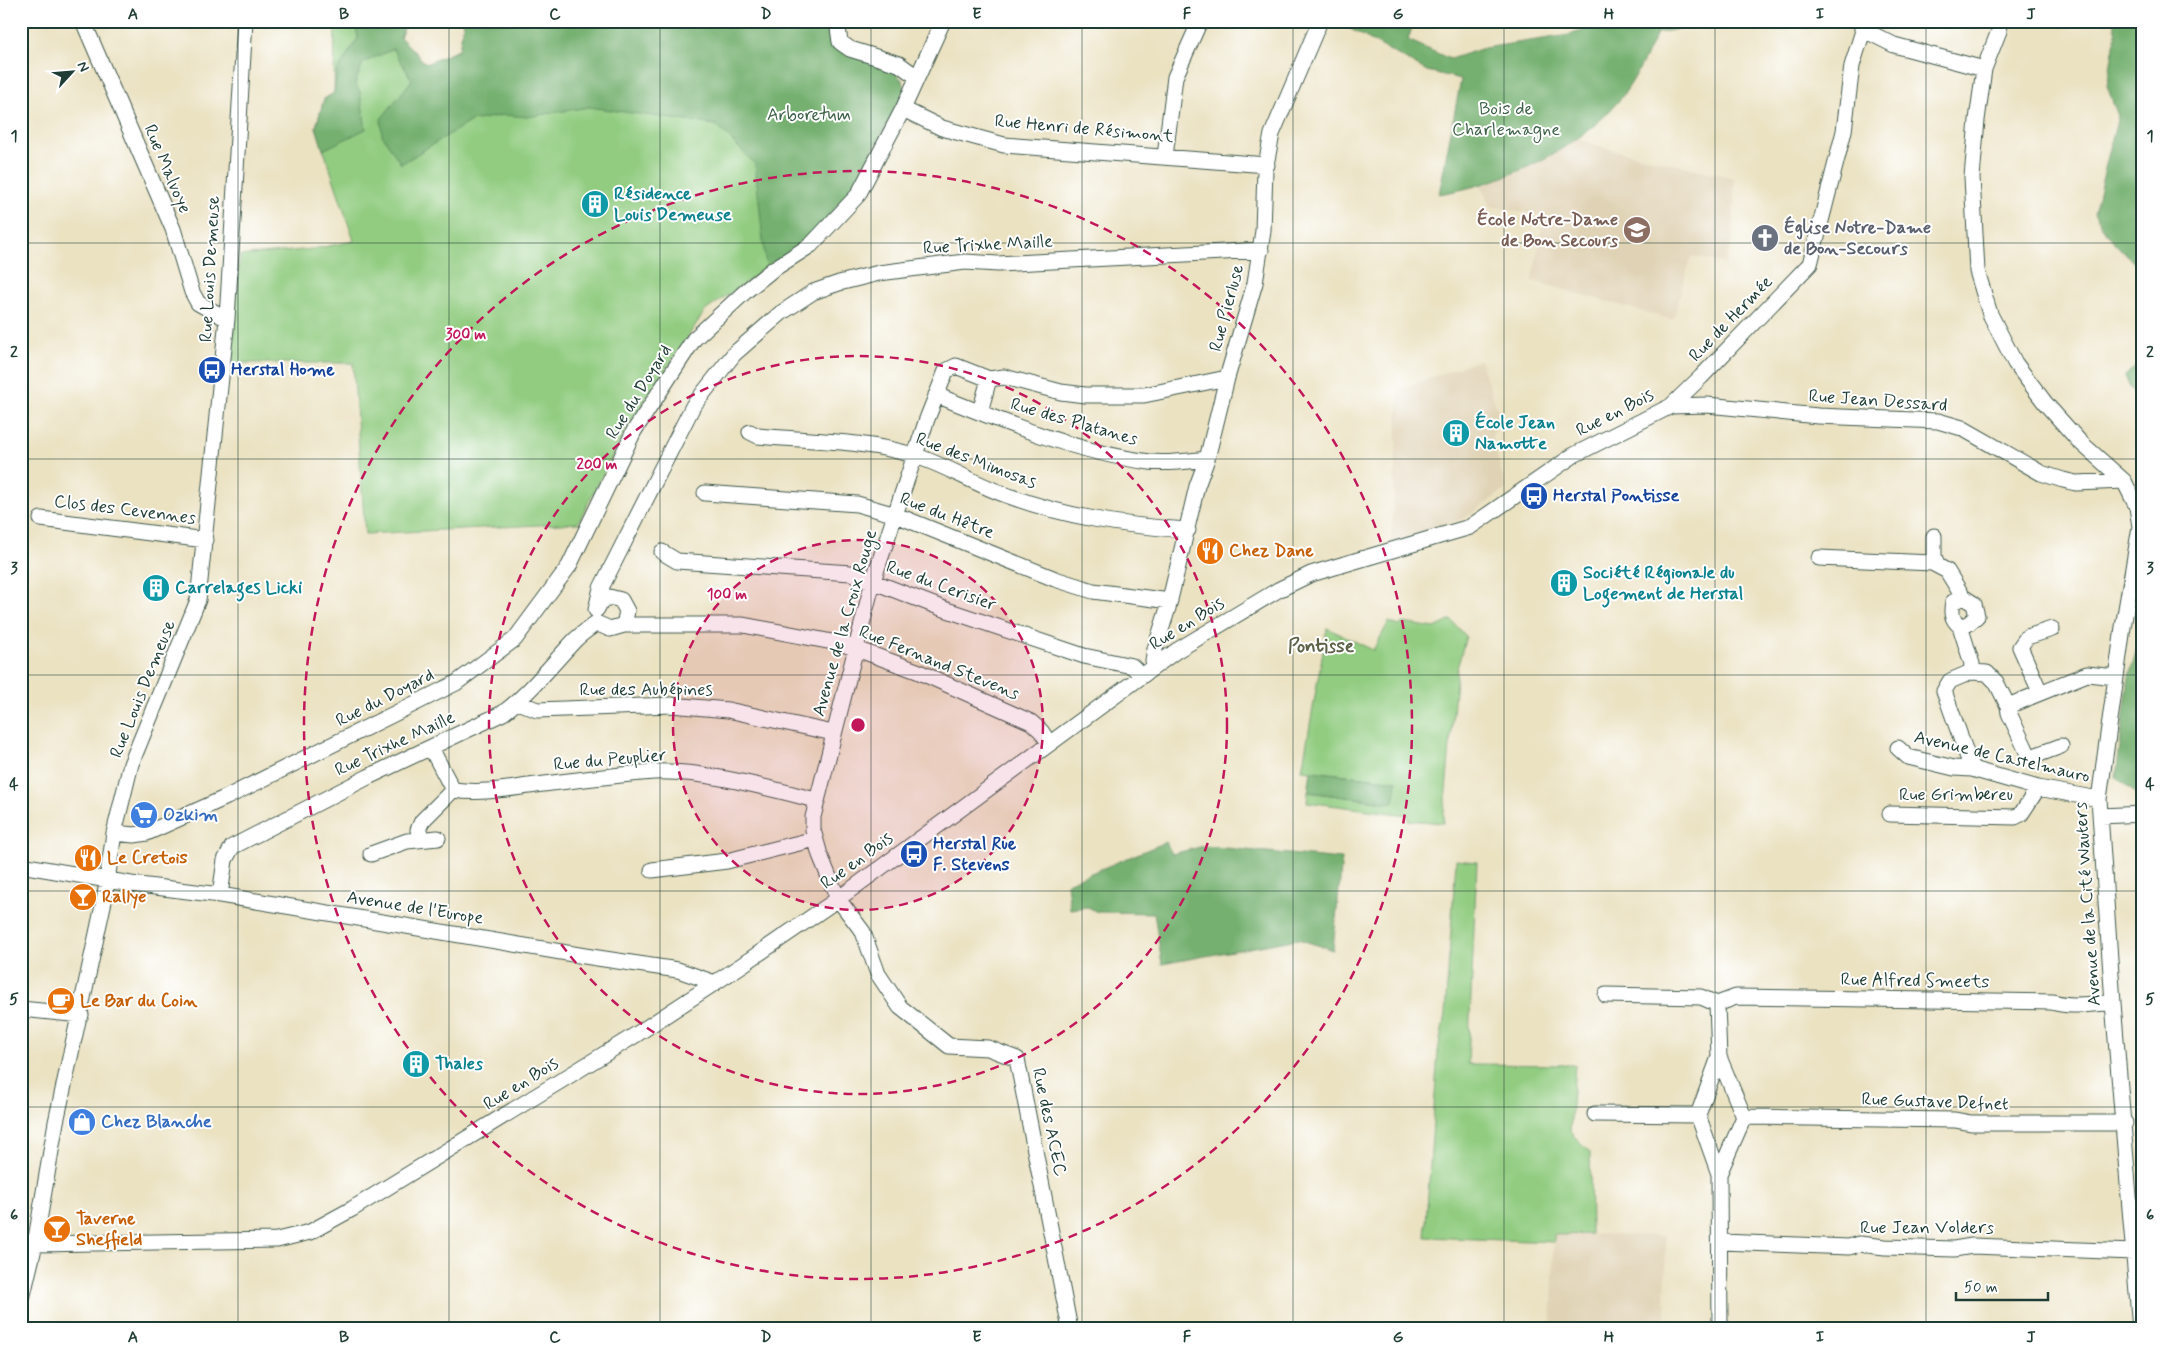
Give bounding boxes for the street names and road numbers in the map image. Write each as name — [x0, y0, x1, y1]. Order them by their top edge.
street label: Rue Henri de Résimont — [994, 109, 1175, 149]
street label: Rue Malvoye — [138, 121, 196, 217]
street label: Rue Louis Demeuse — [194, 195, 226, 343]
street label: Rue Trixhe Maille — [922, 230, 1054, 260]
street label: Rue Pierluse — [1204, 262, 1250, 354]
street label: Rue de Hermée — [1684, 271, 1778, 367]
street label: Rue du Doyard — [600, 340, 678, 444]
street label: Rue en Bois — [1572, 383, 1658, 443]
street label: Rue Jean Dessard — [1808, 384, 1948, 418]
street label: Rue des Platanes — [1007, 392, 1141, 452]
street label: Rue des Mimosas — [912, 427, 1040, 495]
street label: Rue du Hêtre — [896, 487, 998, 545]
street label: Clos des Cevennes — [53, 489, 197, 531]
street label: Avenue de la Croix Rouge — [807, 527, 884, 719]
street label: Rue du Cerisier — [883, 555, 1000, 617]
street label: Rue en Bois — [1145, 591, 1229, 657]
street label: Rue Louis Demeuse — [104, 616, 182, 762]
street label: Rue Fernand Stevens — [855, 620, 1023, 706]
street label: Rue du Doyard — [332, 663, 438, 733]
street label: Rue des Aubépines — [579, 678, 713, 702]
street label: Rue Trixhe Maille — [331, 706, 459, 782]
street label: Avenue de Castelmauro — [1912, 725, 2092, 789]
street label: Rue du Peuplier — [552, 743, 668, 777]
street label: Rue Grimbereu — [1899, 783, 2013, 807]
street label: Avenue de la Cité Wauters — [2069, 801, 2107, 1007]
street label: Rue en Bois — [816, 827, 898, 895]
street label: Avenue de l'Europe — [345, 885, 485, 931]
street label: Rue Alfred Smeets — [1840, 968, 1990, 994]
street label: Rue en Bois — [479, 1051, 563, 1117]
street label: Rue des ACEC — [1026, 1066, 1072, 1179]
street label: Rue Gustave Defnet — [1861, 1087, 2009, 1117]
street label: Rue Jean Volders — [1860, 1216, 1994, 1240]

